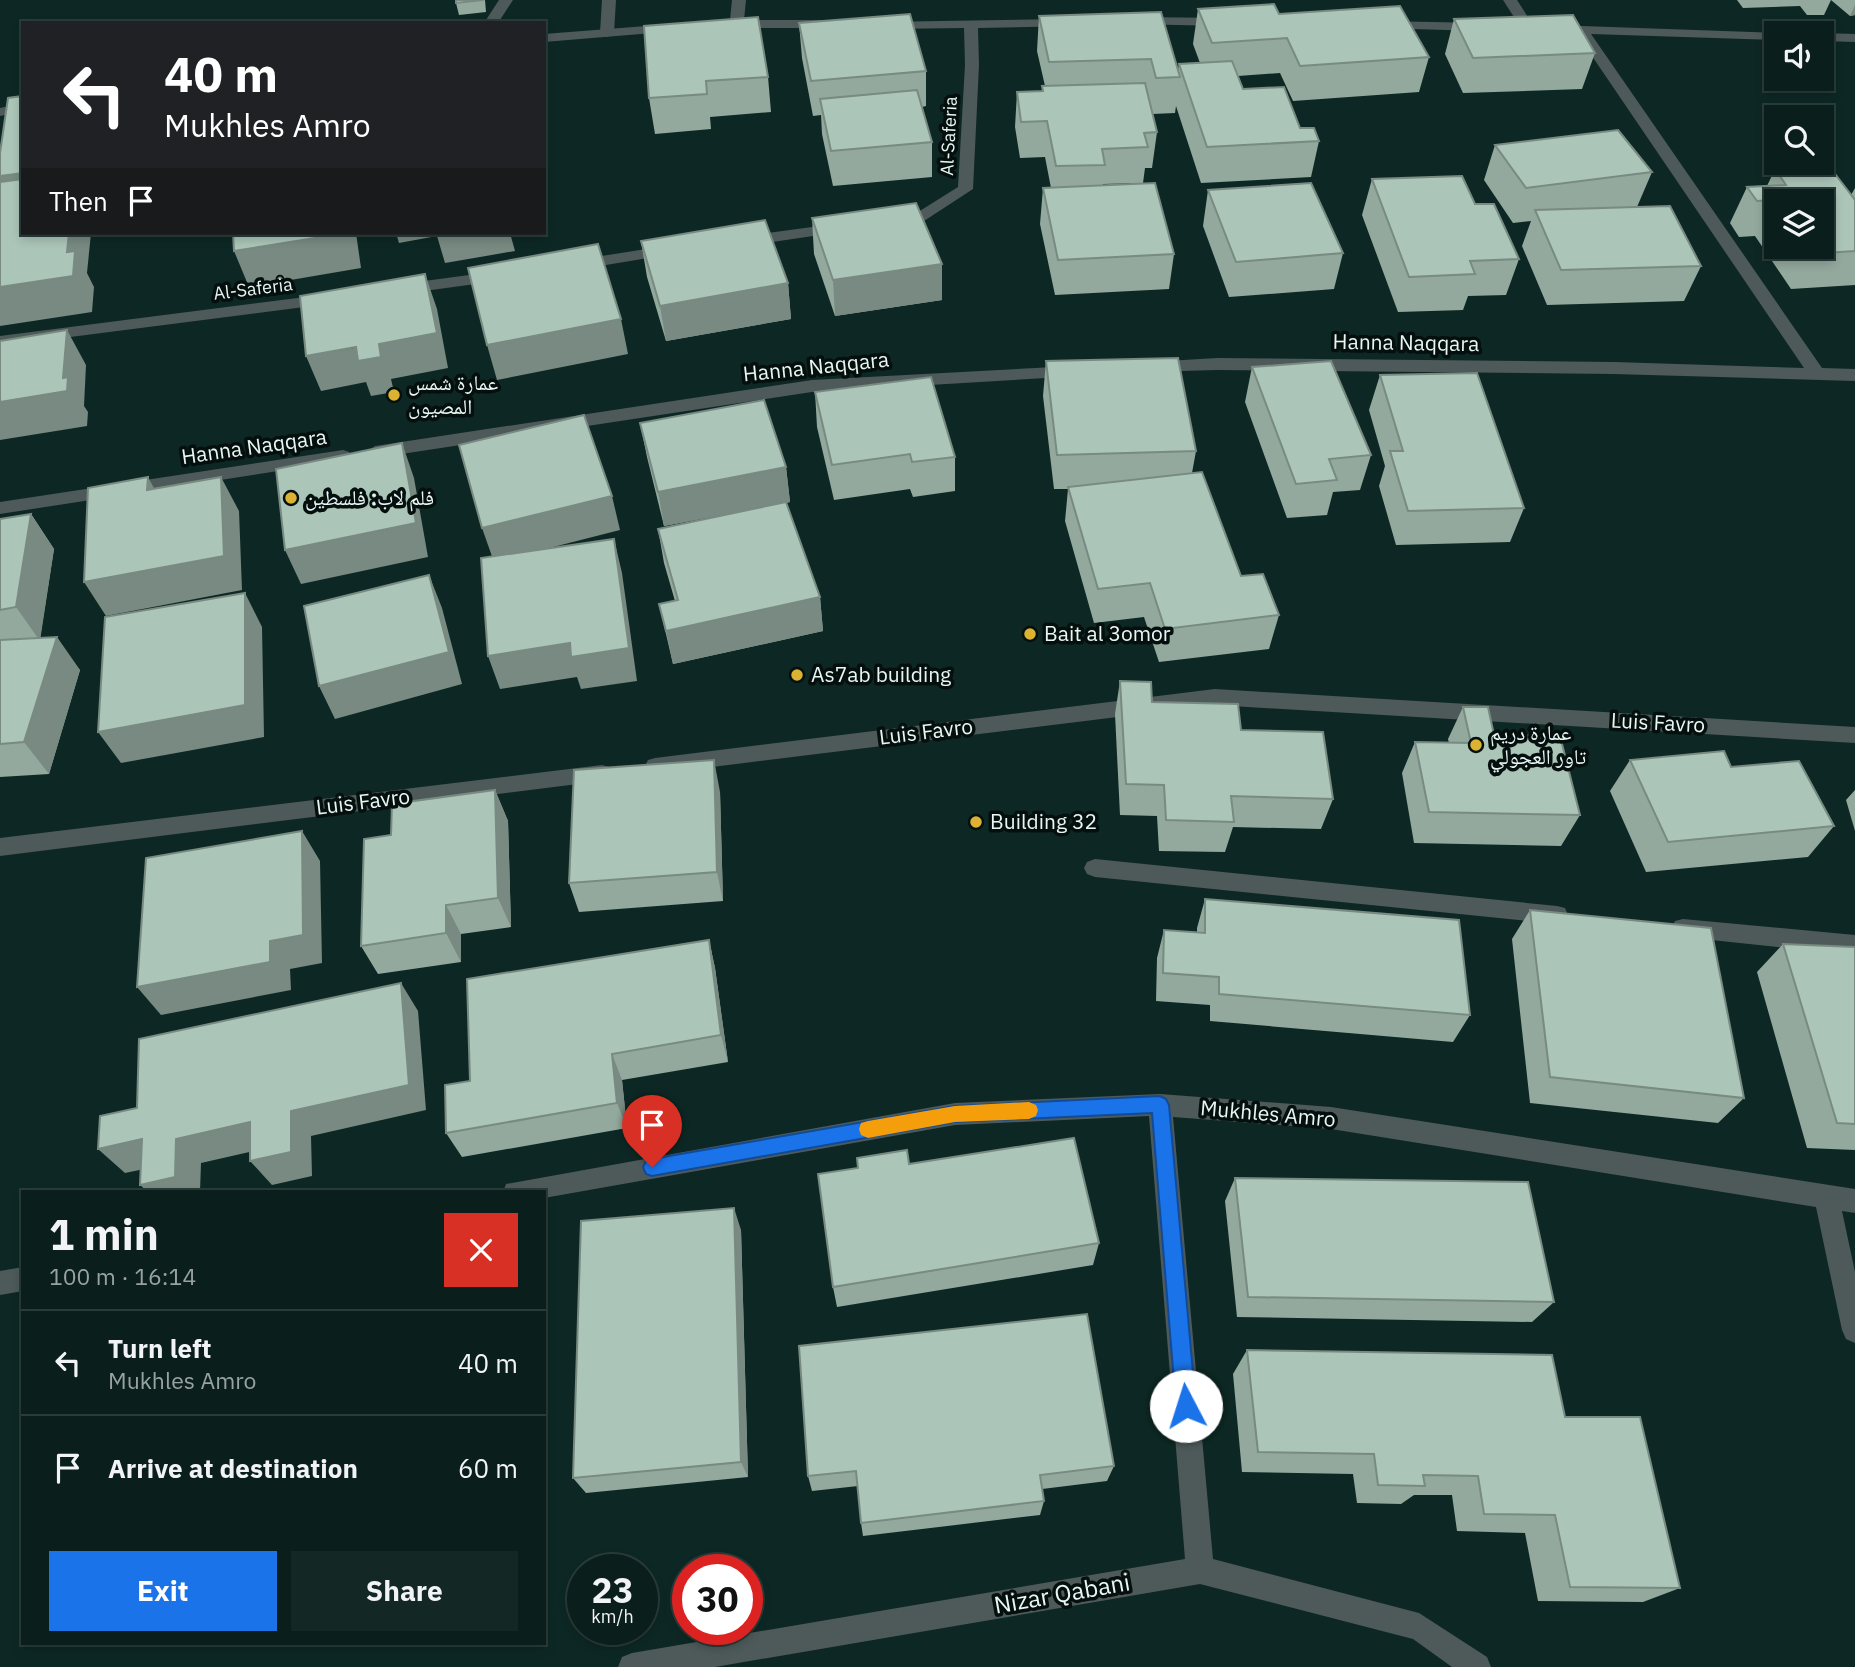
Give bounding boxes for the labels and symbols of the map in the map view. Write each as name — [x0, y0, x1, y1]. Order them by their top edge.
street label: Al-Saferia — [935, 95, 962, 176]
street label: Al-Saferia — [212, 272, 294, 305]
street label: Hanna Naqqara — [1333, 327, 1480, 357]
street label: Hanna Naqqara — [742, 344, 890, 388]
place label: عمارة شمس المصيون — [408, 368, 498, 420]
marker: عمارة شمس المصيون — [386, 387, 402, 403]
street label: Hanna Naqqara — [179, 422, 328, 470]
place label: فلم لاب: فلسطين — [305, 483, 434, 512]
marker: فلم لاب: فلسطين — [283, 490, 299, 506]
place label: Bait al 3omor — [1044, 619, 1171, 647]
marker: Bait al 3omor — [1022, 626, 1038, 642]
place label: As7ab building — [811, 660, 951, 688]
marker: As7ab building — [789, 667, 805, 683]
street label: Luis Favro — [1610, 706, 1706, 738]
street label: Luis Favro — [877, 711, 974, 751]
place label: عمارة دريم تاور العجولي — [1490, 718, 1586, 773]
marker: عمارة دريم تاور العجولي — [1468, 737, 1484, 753]
street label: Luis Favro — [314, 781, 411, 821]
place label: Building 32 — [990, 807, 1097, 835]
marker: Building 32 — [968, 814, 984, 830]
street label: Mukhles Amro — [1199, 1093, 1337, 1133]
pin — [622, 1095, 682, 1167]
position arrow — [1149, 1369, 1223, 1443]
speed limit sign: 30 — [672, 1554, 763, 1645]
street label: Nizar Qabani — [991, 1565, 1132, 1621]

